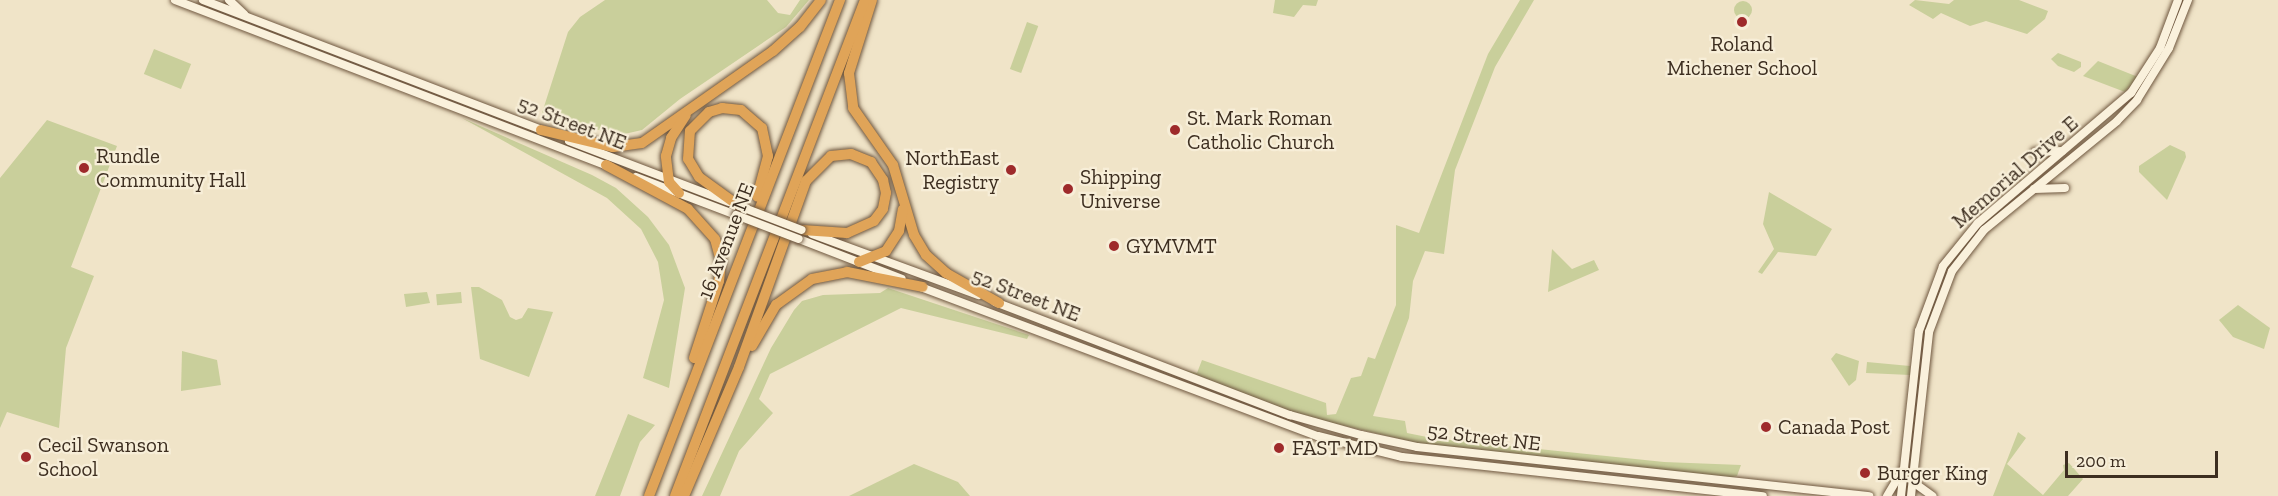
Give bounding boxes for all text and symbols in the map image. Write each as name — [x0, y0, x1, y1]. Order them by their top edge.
marker: Roland Michener School — [1735, 15, 1749, 29]
place label: Roland Michener School — [1666, 31, 1818, 81]
street label: 52 Street NE — [514, 91, 630, 155]
place label: St. Mark Roman Catholic Church — [1187, 105, 1334, 155]
street label: Memorial Drive E — [1947, 110, 2083, 234]
marker: St. Mark Roman Catholic Church — [1168, 123, 1182, 137]
place label: Rundle Community Hall — [96, 143, 247, 193]
place label: NorthEast Registry — [905, 145, 999, 195]
marker: Rundle Community Hall — [77, 161, 91, 175]
marker: NorthEast Registry — [1004, 163, 1018, 177]
place label: Shipping Universe — [1080, 164, 1161, 214]
street label: 16 Avenue NE — [692, 179, 760, 303]
marker: Shipping Universe — [1061, 182, 1075, 196]
place label: GYMVMT — [1126, 233, 1217, 259]
marker: GYMVMT — [1107, 239, 1121, 253]
street label: 52 Street NE — [968, 263, 1084, 327]
place label: Canada Post — [1778, 414, 1890, 440]
street label: 52 Street NE — [1426, 418, 1542, 456]
marker: Canada Post — [1759, 420, 1773, 434]
place label: Cecil Swanson School — [38, 432, 169, 482]
place label: FAST MD — [1292, 435, 1379, 461]
marker: FAST MD — [1270, 439, 1288, 457]
scale bar — [2068, 439, 2221, 477]
marker: Cecil Swanson School — [19, 450, 33, 464]
text: 200 m — [2076, 450, 2126, 472]
place label: Burger King — [1877, 460, 1988, 486]
marker: Burger King — [1858, 466, 1872, 480]

